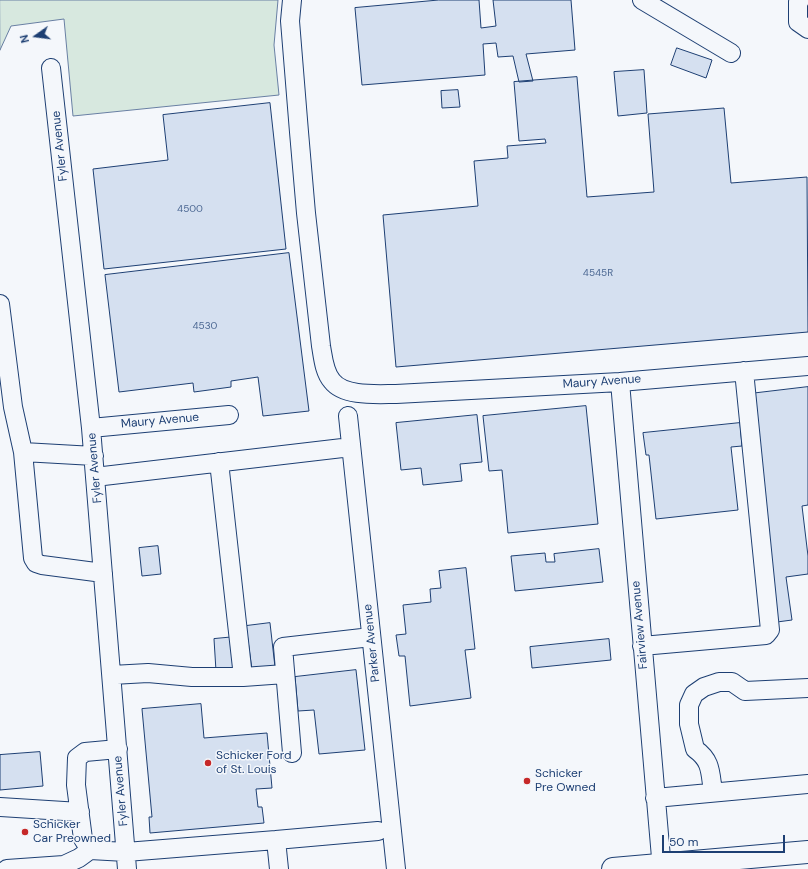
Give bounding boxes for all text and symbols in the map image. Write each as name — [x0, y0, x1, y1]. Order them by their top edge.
north arrow — [16, 16, 56, 56]
text: N — [17, 33, 32, 44]
street label: Fyler Avenue — [49, 110, 71, 182]
house number: 4500 — [177, 203, 203, 215]
house number: 4545R — [583, 267, 613, 279]
house number: 4530 — [193, 320, 217, 332]
street label: Maury Avenue — [562, 372, 642, 392]
street label: Maury Avenue — [120, 410, 200, 432]
street label: Fyler Avenue — [85, 432, 105, 504]
street label: Fairview Avenue — [629, 580, 651, 670]
street label: Parker Avenue — [361, 603, 383, 683]
place label: Schicker Ford of St. Louis — [216, 749, 292, 777]
street label: Fyler Avenue — [111, 755, 131, 827]
marker: Schicker Ford of St. Louis — [203, 758, 213, 768]
place label: Schicker Pre Owned — [535, 767, 596, 795]
marker: Schicker Pre Owned — [522, 776, 532, 786]
place label: Schicker Car Preowned — [33, 818, 111, 846]
marker: Schicker Car Preowned — [20, 827, 30, 837]
scale bar — [664, 827, 787, 853]
text: 50 m — [669, 834, 698, 850]

